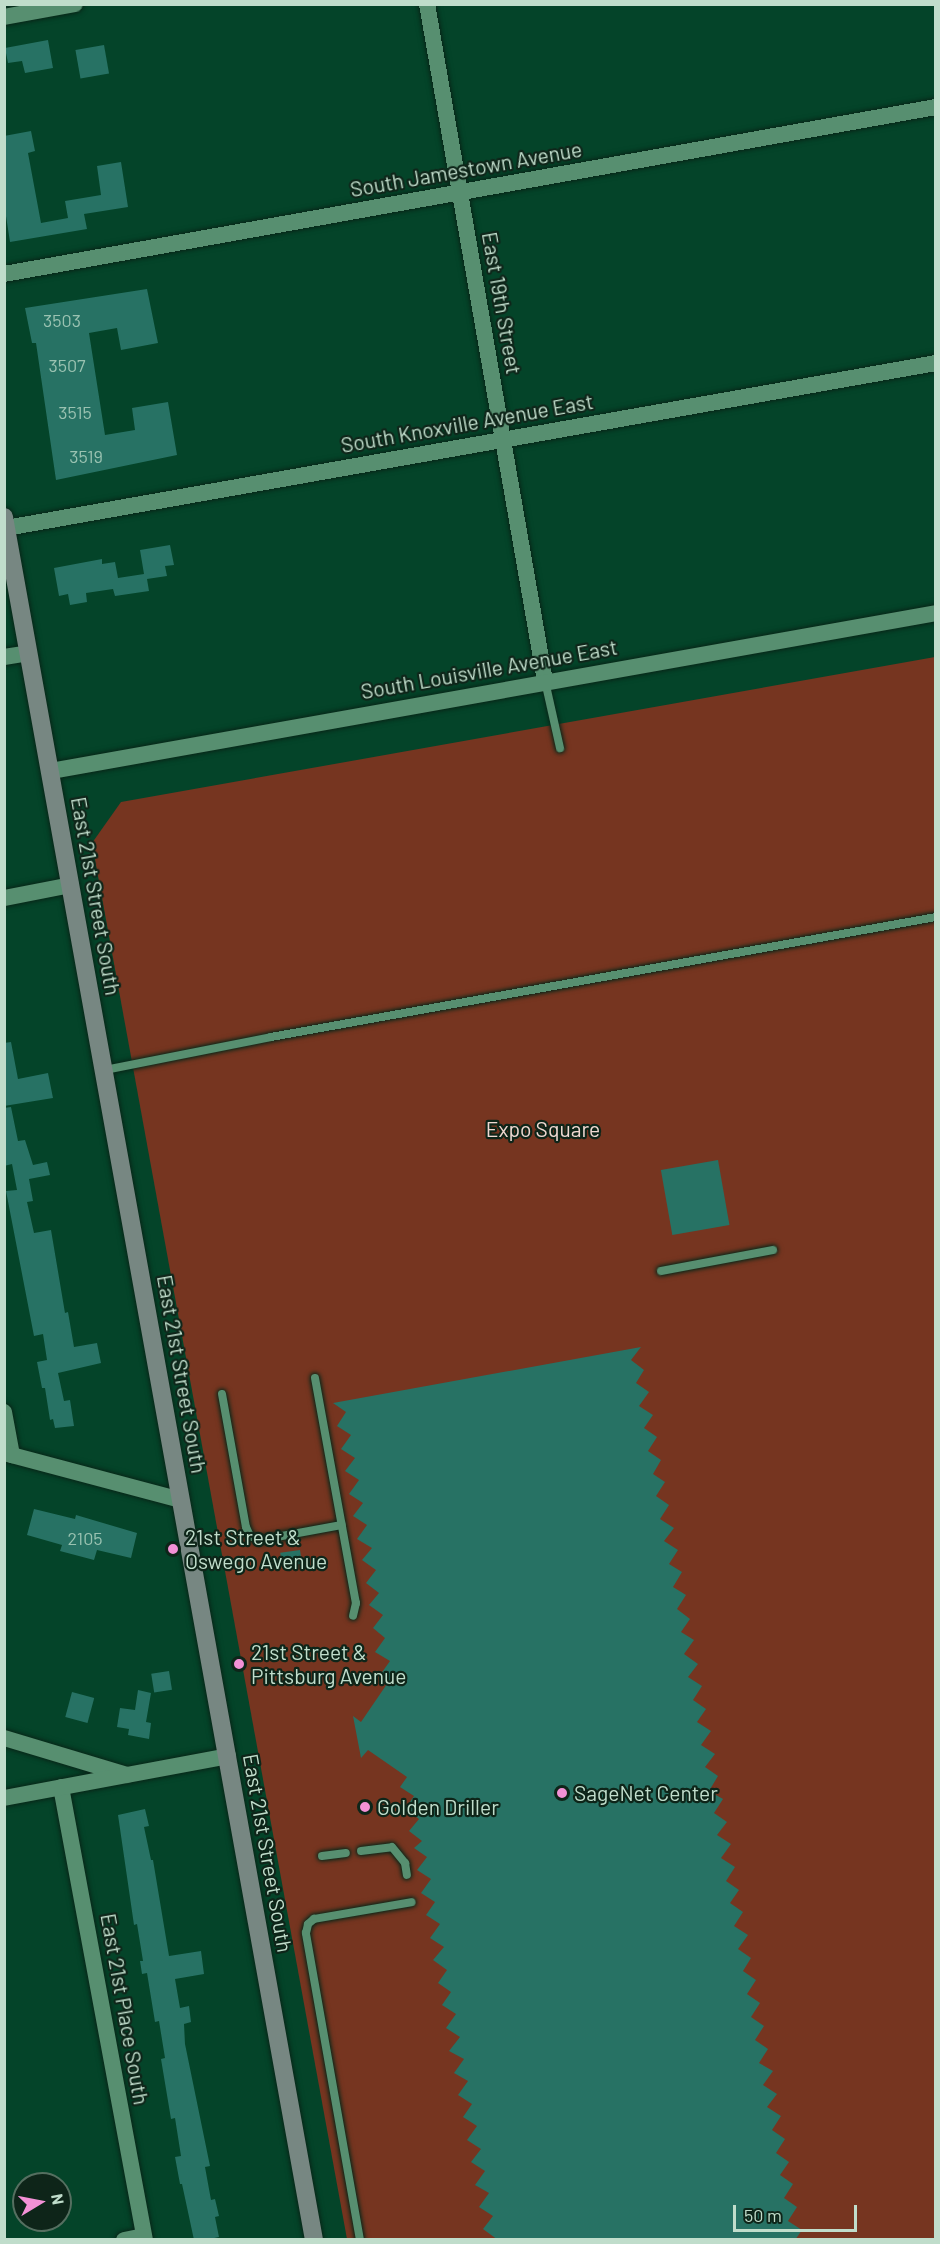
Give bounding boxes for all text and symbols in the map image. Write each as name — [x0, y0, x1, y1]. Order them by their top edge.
street label: South Jamestown Avenue — [348, 136, 584, 202]
street label: East 19th Street — [477, 230, 527, 376]
house number: 3503 — [43, 309, 81, 331]
house number: 3507 — [48, 354, 86, 376]
street label: South Knoxville Avenue East — [339, 388, 595, 458]
house number: 3515 — [58, 401, 92, 423]
house number: 3519 — [69, 445, 103, 467]
street label: South Louisville Avenue East — [359, 634, 619, 704]
street label: East 21st Street South — [66, 795, 126, 997]
park label: Expo Square — [486, 1116, 600, 1142]
street label: East 21st Street South — [152, 1273, 212, 1475]
place label: 21st Street & Oswego Avenue — [185, 1524, 327, 1574]
house number: 2105 — [67, 1527, 103, 1549]
marker: 21st Street & Oswego Avenue — [166, 1542, 180, 1556]
place label: 21st Street & Pittsburg Avenue — [251, 1639, 406, 1689]
marker: 21st Street & Pittsburg Avenue — [232, 1657, 246, 1671]
street label: East 21st Street South — [238, 1752, 298, 1954]
place label: SageNet Center — [574, 1780, 718, 1806]
marker: SageNet Center — [555, 1786, 569, 1800]
place label: Golden Driller — [377, 1794, 499, 1820]
marker: Golden Driller — [358, 1800, 372, 1814]
street label: East 21st Place South — [96, 1911, 154, 2107]
north arrow — [12, 2172, 72, 2232]
text: N — [48, 2192, 69, 2206]
scale bar — [736, 2193, 860, 2231]
text: 50 m — [744, 2204, 782, 2226]

